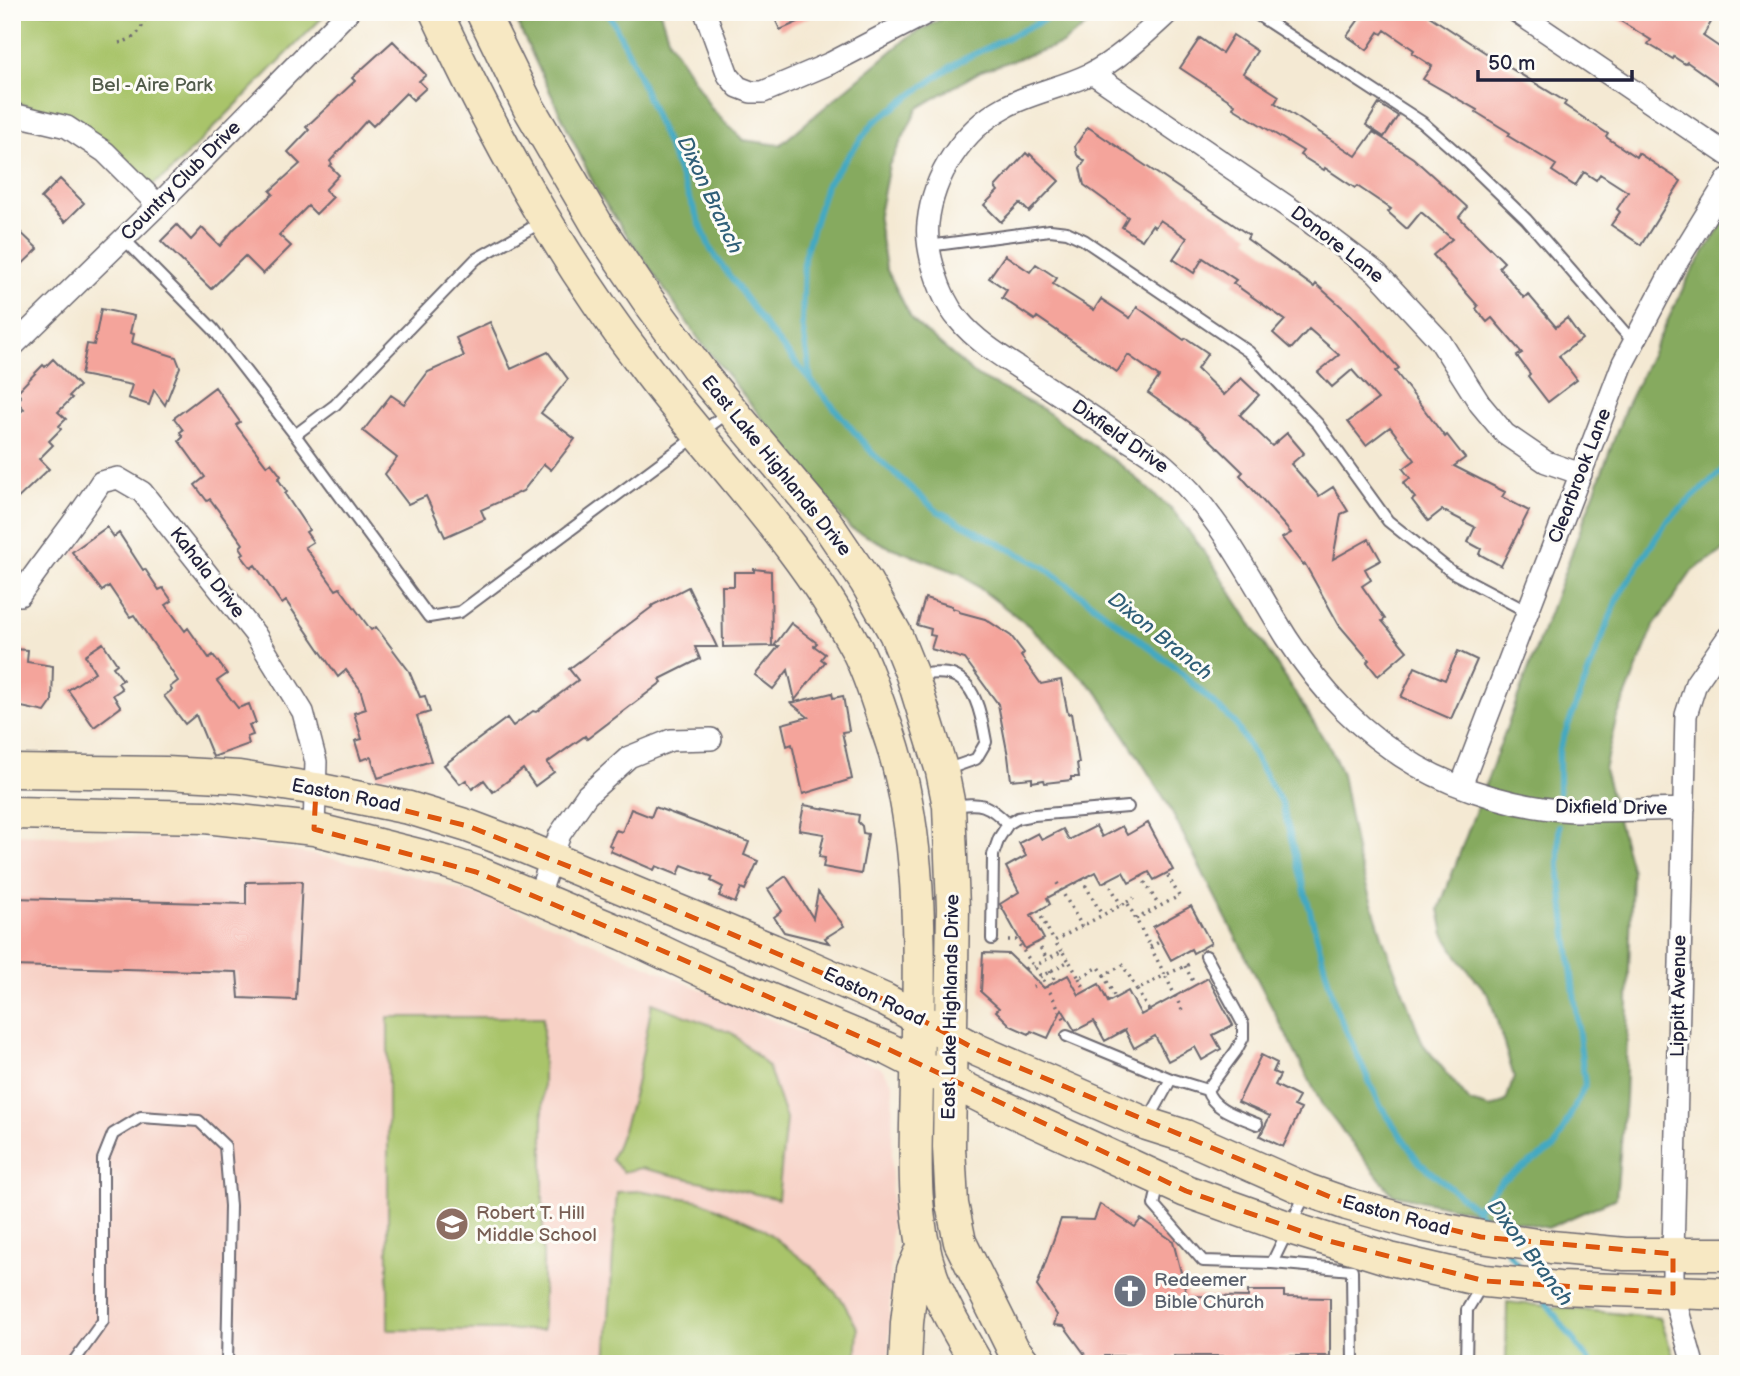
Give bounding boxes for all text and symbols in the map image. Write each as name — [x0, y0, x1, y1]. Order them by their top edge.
scale bar — [1478, 38, 1632, 82]
text: 50 m — [1488, 51, 1535, 76]
park label: Bel - Aire Park — [91, 74, 213, 97]
street label: Country Club Drive — [116, 116, 246, 246]
water label: Dixon Branch — [672, 132, 748, 258]
street label: Donore Lane — [1286, 202, 1388, 288]
street label: East Lake Highlands Drive — [696, 371, 856, 561]
street label: Dixfield Drive — [1067, 395, 1173, 479]
street label: Clearbrook Lane — [1544, 405, 1616, 547]
street label: Kahala Drive — [164, 523, 250, 623]
water label: Dixon Branch — [1103, 586, 1217, 686]
street label: Easton Road — [290, 774, 402, 818]
street label: Dixfield Drive — [1555, 796, 1667, 820]
street label: East Lake Highlands Drive — [938, 894, 964, 1120]
street label: Lippitt Avenue — [1666, 935, 1692, 1057]
street label: Easton Road — [819, 962, 929, 1032]
street label: Easton Road — [1340, 1191, 1452, 1241]
water label: Dixon Branch — [1482, 1195, 1578, 1312]
place label: Robert T. Hill Middle School — [476, 1202, 597, 1247]
school or university icon: Robert T. Hill Middle School — [433, 1205, 471, 1243]
place label: Redeemer Bible Church — [1154, 1269, 1264, 1314]
church icon: Redeemer Bible Church — [1111, 1272, 1149, 1310]

